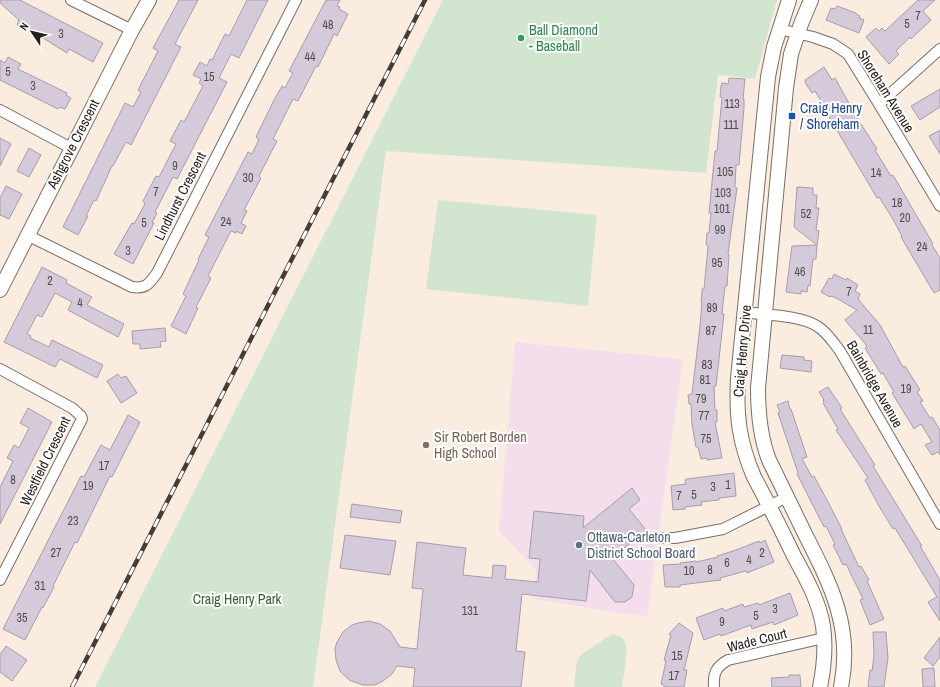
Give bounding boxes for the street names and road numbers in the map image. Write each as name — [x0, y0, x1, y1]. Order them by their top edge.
street label: Shoreham Avenue — [853, 46, 919, 136]
street label: Ashgrove Crescent — [42, 96, 103, 192]
street label: Lindhurst Crescent — [150, 149, 210, 243]
street label: Craig Henry Drive — [729, 304, 755, 398]
street label: Bainbridge Avenue — [843, 337, 907, 431]
street label: Westfield Crescent — [16, 414, 74, 508]
street label: Wade Court — [725, 624, 789, 656]

